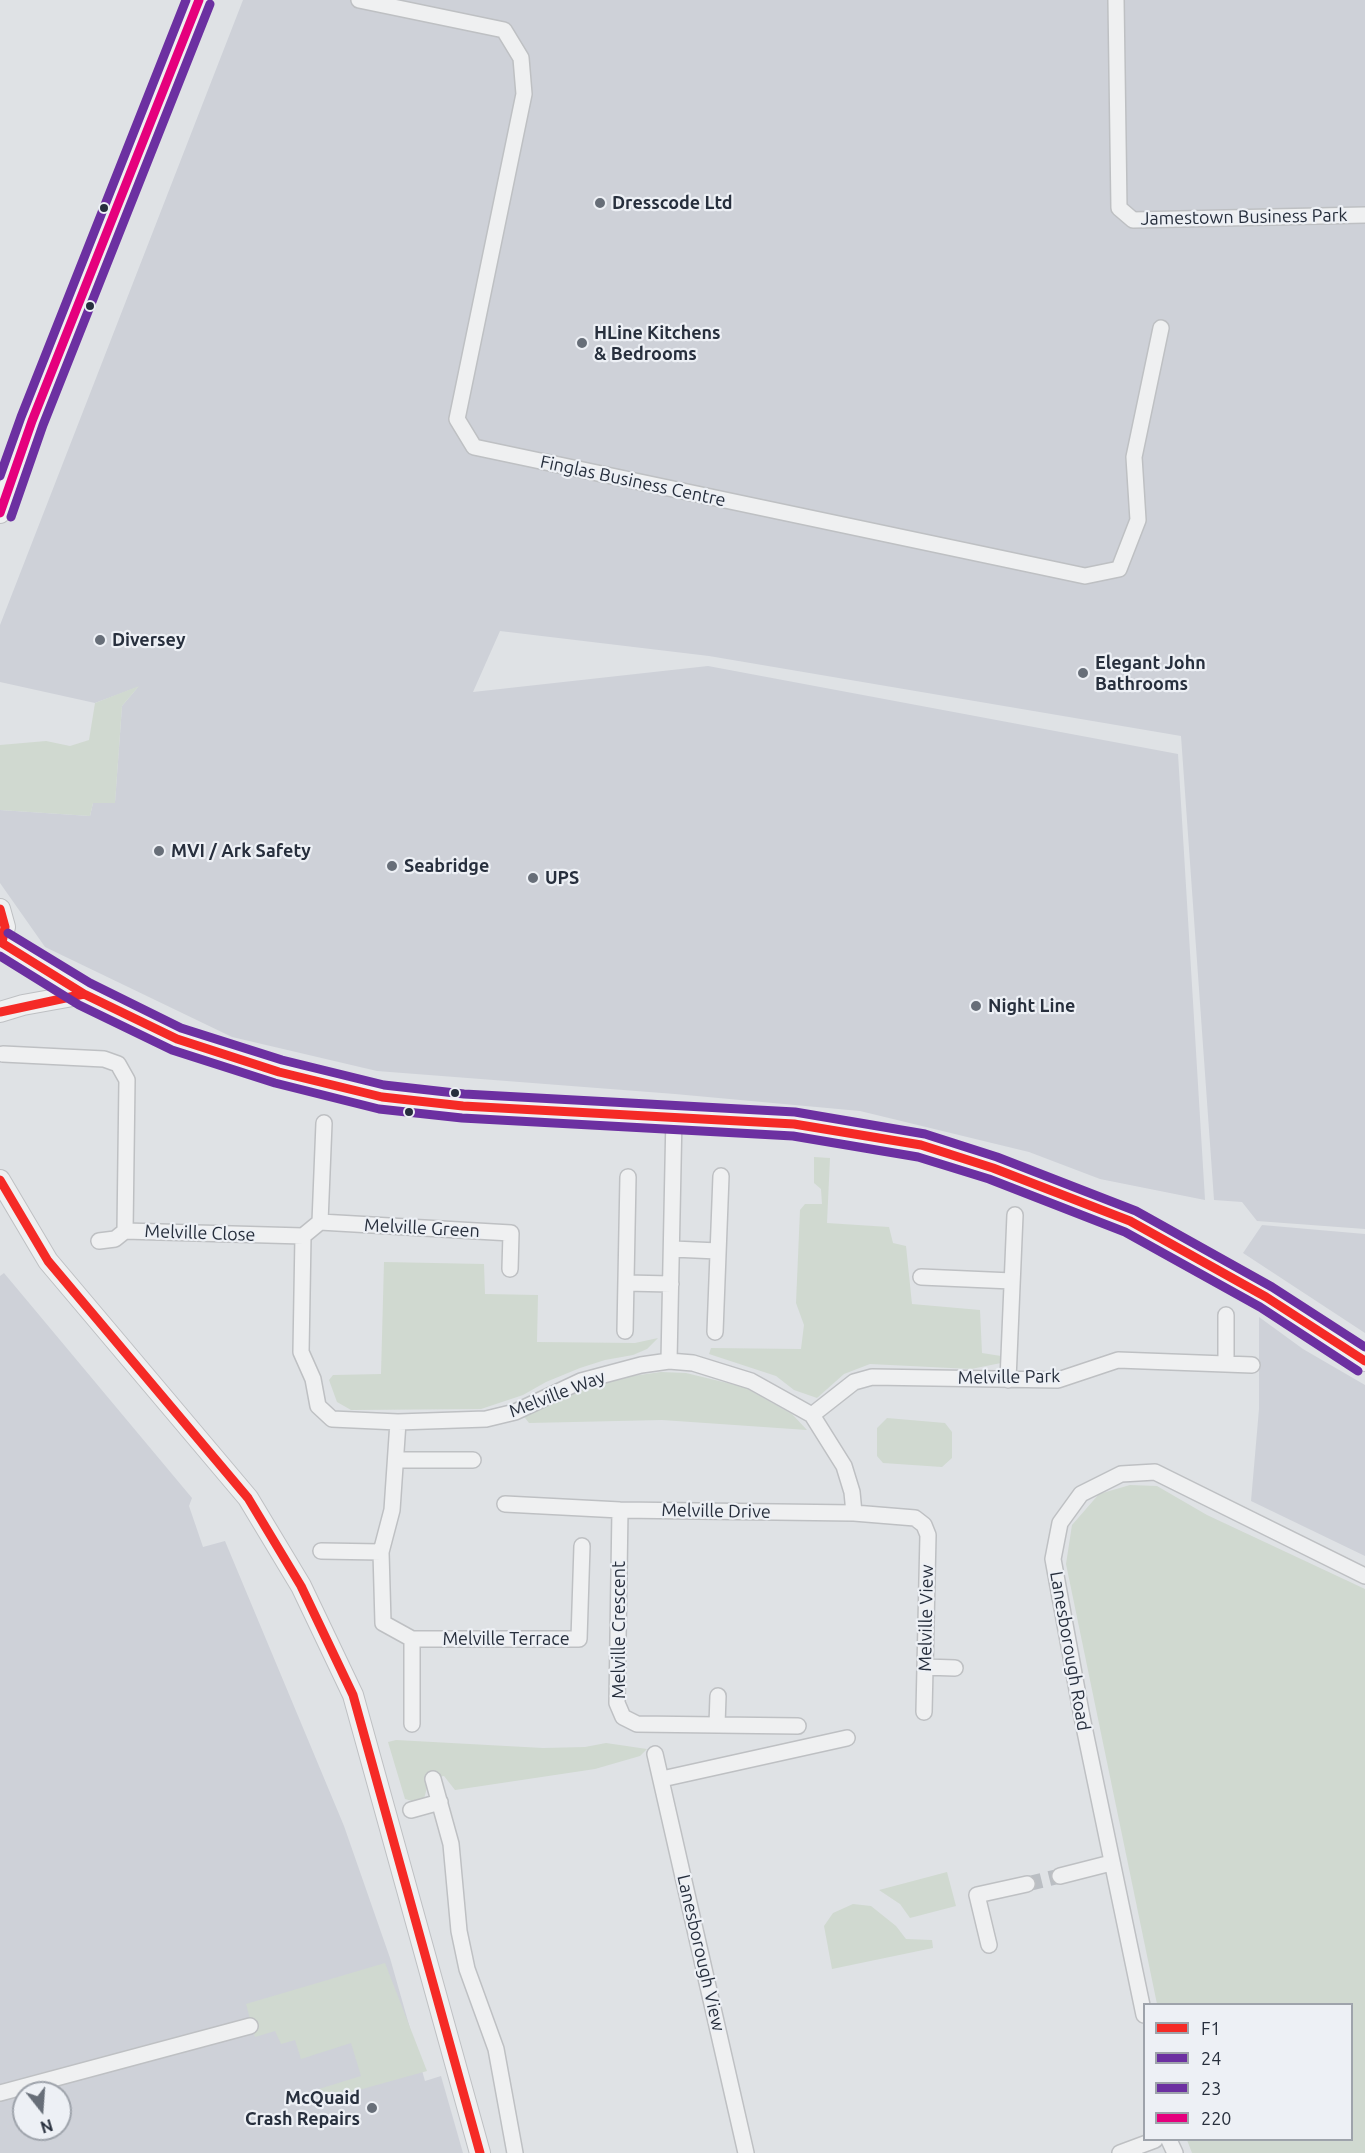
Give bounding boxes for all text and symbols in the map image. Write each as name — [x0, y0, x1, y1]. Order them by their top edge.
place label: Dresscode Ltd — [612, 192, 733, 214]
marker: Dresscode Ltd — [593, 196, 607, 210]
unlabelled marker — [98, 202, 110, 214]
street label: Jamestown Business Park — [1140, 204, 1348, 230]
unlabelled marker — [84, 300, 96, 312]
place label: HLine Kitchens & Bedrooms — [594, 322, 721, 364]
marker: HLine Kitchens & Bedrooms — [575, 336, 589, 350]
street label: Finglas Business Centre — [538, 451, 728, 511]
place label: Diversey — [112, 629, 186, 651]
marker: Diversey — [93, 633, 107, 647]
place label: Elegant John Bathrooms — [1095, 652, 1206, 694]
marker: Elegant John Bathrooms — [1076, 666, 1090, 680]
place label: MVI / Ark Safety — [171, 840, 311, 862]
marker: MVI / Ark Safety — [152, 844, 166, 858]
place label: Seabridge — [404, 855, 489, 877]
marker: Seabridge — [385, 859, 399, 873]
place label: UPS — [545, 867, 579, 889]
marker: UPS — [526, 871, 540, 885]
place label: Night Line — [988, 995, 1075, 1017]
marker: Night Line — [969, 999, 983, 1013]
unlabelled marker — [449, 1087, 461, 1099]
unlabelled marker — [403, 1106, 415, 1118]
street label: Melville Green — [364, 1214, 480, 1242]
street label: Melville Close — [144, 1220, 256, 1246]
street label: Melville Park — [957, 1365, 1061, 1389]
street label: Melville Way — [506, 1366, 608, 1422]
street label: Melville Drive — [661, 1499, 771, 1523]
street label: Melville Crescent — [608, 1561, 630, 1699]
street label: Melville View — [914, 1564, 938, 1672]
street label: Lanesborough Road — [1045, 1570, 1095, 1732]
street label: Melville Terrace — [442, 1628, 570, 1650]
street label: Lanesborough View — [672, 1873, 730, 2033]
legend — [1143, 2003, 1353, 2141]
text: F1 — [1201, 2018, 1221, 2038]
text: 24 — [1201, 2048, 1221, 2068]
text: 23 — [1201, 2078, 1221, 2098]
north arrow — [12, 2081, 72, 2141]
place label: McQuaid Crash Repairs — [245, 2087, 360, 2130]
marker: McQuaid Crash Repairs — [365, 2101, 379, 2115]
text: 220 — [1201, 2108, 1231, 2128]
text: N — [38, 2116, 55, 2137]

